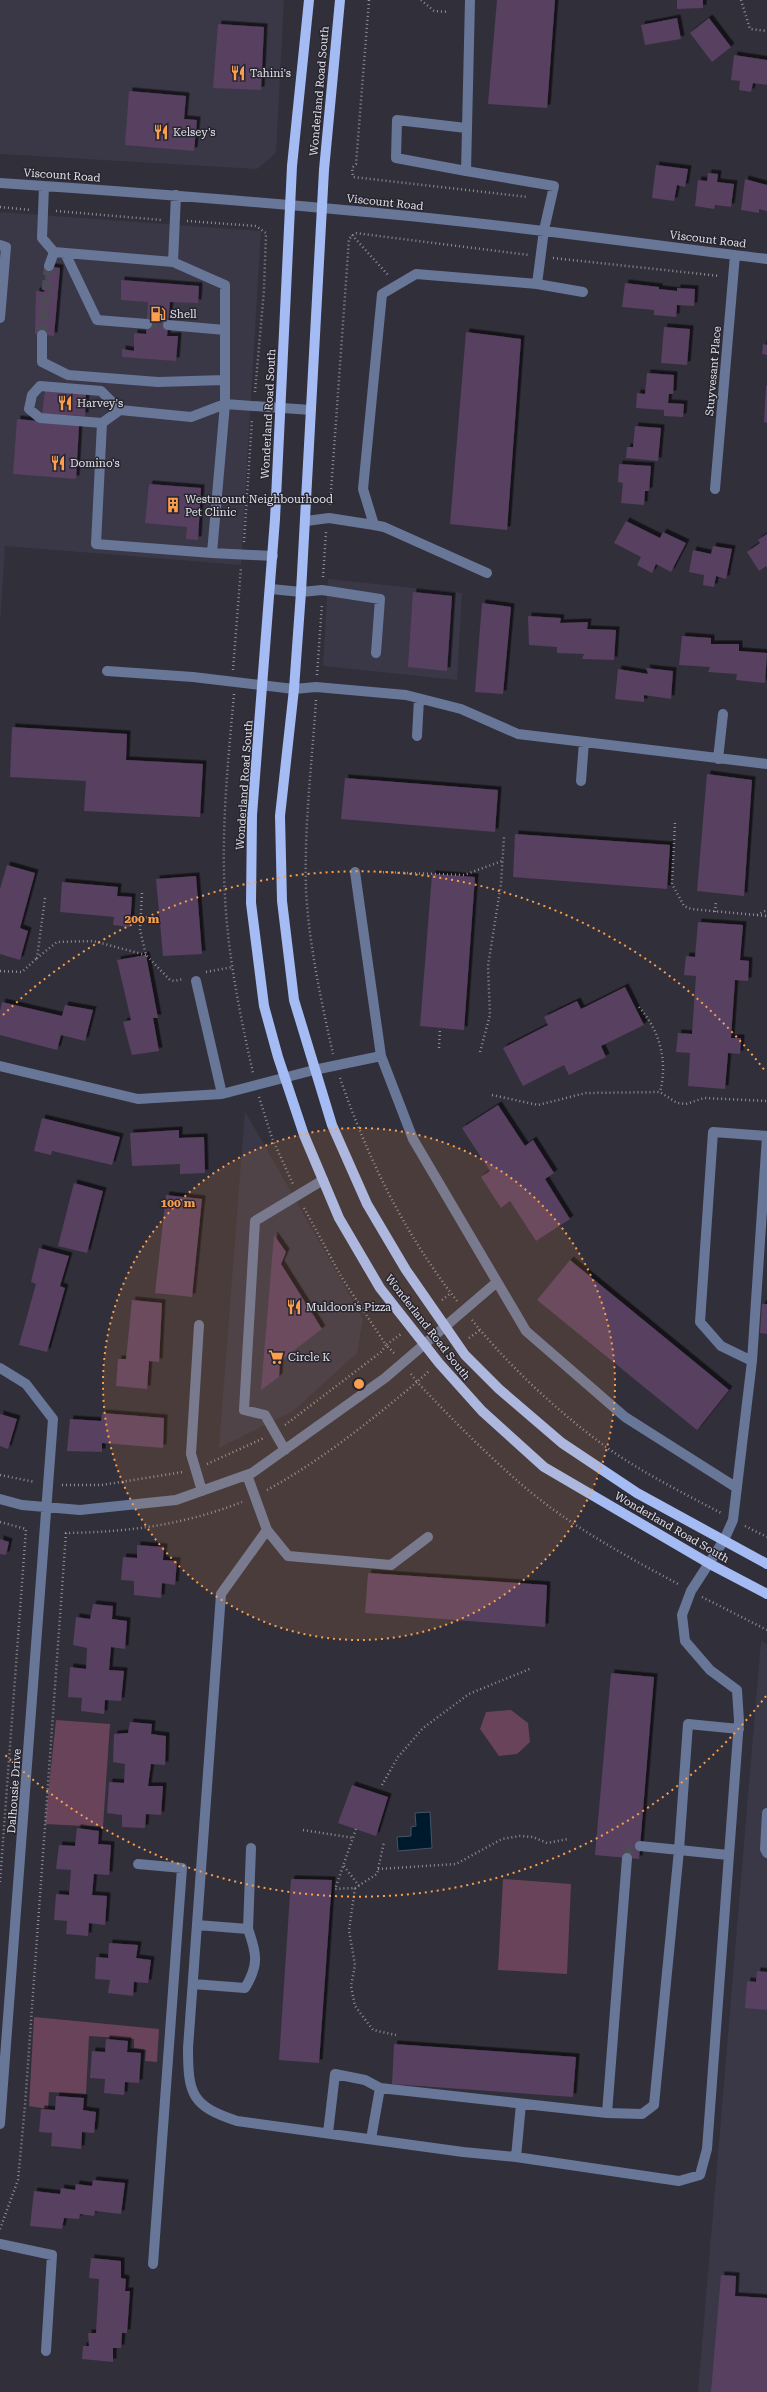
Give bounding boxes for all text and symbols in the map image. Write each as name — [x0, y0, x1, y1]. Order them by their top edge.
street label: Wonderland Road South — [307, 26, 332, 156]
restaurant icon: Tahini's — [229, 64, 247, 82]
place label: Tahini's — [250, 67, 291, 80]
restaurant icon: Kelsey's — [152, 123, 170, 141]
place label: Kelsey's — [173, 126, 216, 139]
street label: Viscount Road — [23, 166, 101, 185]
street label: Viscount Road — [346, 192, 424, 213]
street label: Viscount Road — [669, 228, 747, 251]
fuel station icon: Shell — [149, 305, 167, 323]
place label: Shell — [170, 308, 197, 321]
street label: Stuyvesant Place — [703, 326, 724, 417]
street label: Wonderland Road South — [259, 349, 278, 479]
restaurant icon: Harvey's — [56, 394, 74, 412]
place label: Harvey's — [77, 397, 123, 410]
restaurant icon: Domino's — [49, 454, 67, 472]
place label: Domino's — [70, 457, 120, 470]
place label: Westmount Neighbourhood Pet Clinic — [185, 493, 333, 519]
building icon: Westmount Neighbourhood Pet Clinic — [164, 496, 182, 514]
street label: Wonderland Road South — [233, 720, 256, 850]
text: 200 m — [125, 912, 160, 926]
text: 100 m — [161, 1196, 196, 1210]
street label: Wonderland Road South — [382, 1272, 473, 1383]
restaurant icon: Muldoon's Pizza — [285, 1298, 303, 1316]
place label: Muldoon's Pizza — [306, 1301, 391, 1314]
supermarket icon: Circle K — [267, 1348, 285, 1366]
place label: Circle K — [288, 1351, 330, 1364]
centre of rings — [352, 1377, 366, 1391]
street label: Wonderland Road South — [612, 1489, 731, 1566]
street label: Dalhousie Drive — [5, 1748, 24, 1834]

